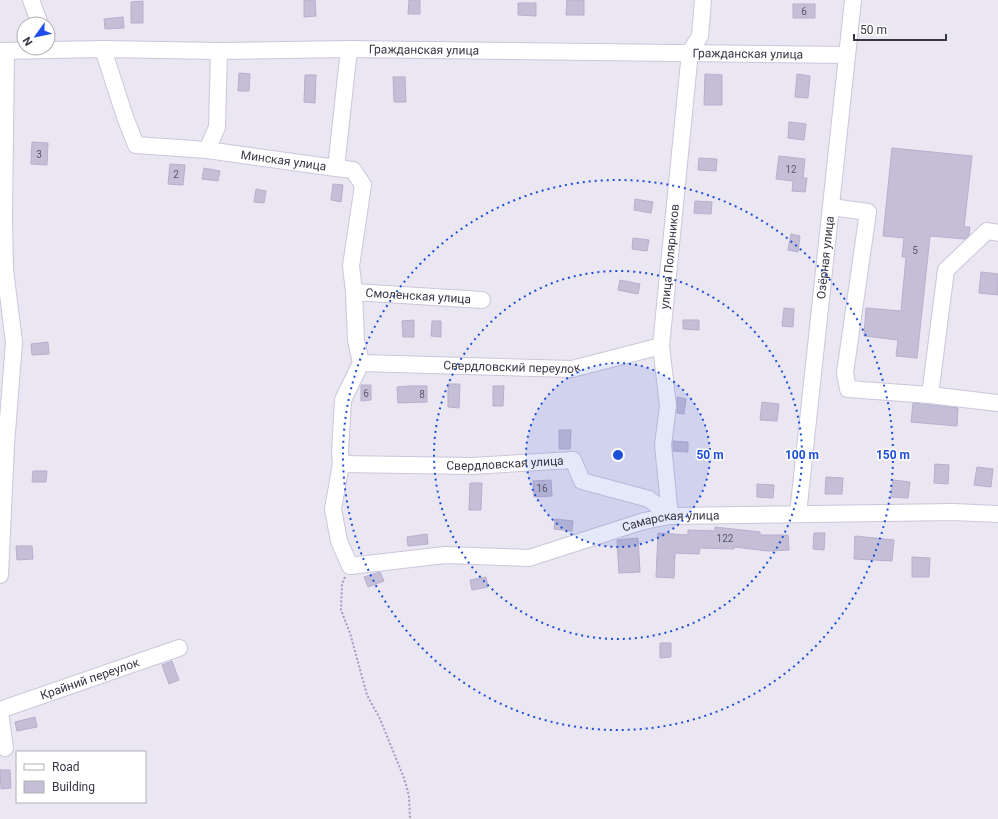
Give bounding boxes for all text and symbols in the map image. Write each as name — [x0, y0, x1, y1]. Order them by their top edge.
house number: 6 — [801, 6, 807, 17]
north arrow — [16, 16, 56, 56]
scale bar — [854, 16, 946, 42]
text: 50 m — [860, 23, 887, 37]
text: N — [20, 34, 36, 48]
street label: Гражданская улица — [369, 42, 479, 58]
street label: Гражданская улица — [693, 46, 803, 61]
street label: Минская улица — [240, 148, 327, 174]
house number: 3 — [36, 149, 42, 160]
house number: 12 — [785, 164, 797, 175]
house number: 2 — [173, 169, 179, 180]
street label: улица Полярников — [658, 203, 682, 310]
street label: Озёрная улица — [814, 215, 837, 300]
house number: 5 — [912, 245, 918, 256]
street label: Смоленская улица — [365, 286, 471, 306]
street label: Свердловский переулок — [443, 358, 583, 376]
house number: 6 — [363, 388, 369, 399]
house number: 8 — [419, 389, 425, 400]
centre of rings — [611, 448, 625, 462]
text: 50 m — [696, 448, 724, 462]
text: 100 m — [785, 448, 819, 462]
text: 150 m — [876, 448, 910, 462]
street label: Свердловская улица — [446, 454, 564, 473]
house number: 16 — [536, 483, 548, 494]
street label: Самарская улица — [620, 508, 719, 535]
house number: 122 — [717, 533, 734, 544]
street label: Крайний переулок — [39, 655, 142, 702]
legend — [16, 751, 146, 803]
text: Road — [52, 760, 80, 774]
text: Building — [52, 780, 95, 794]

